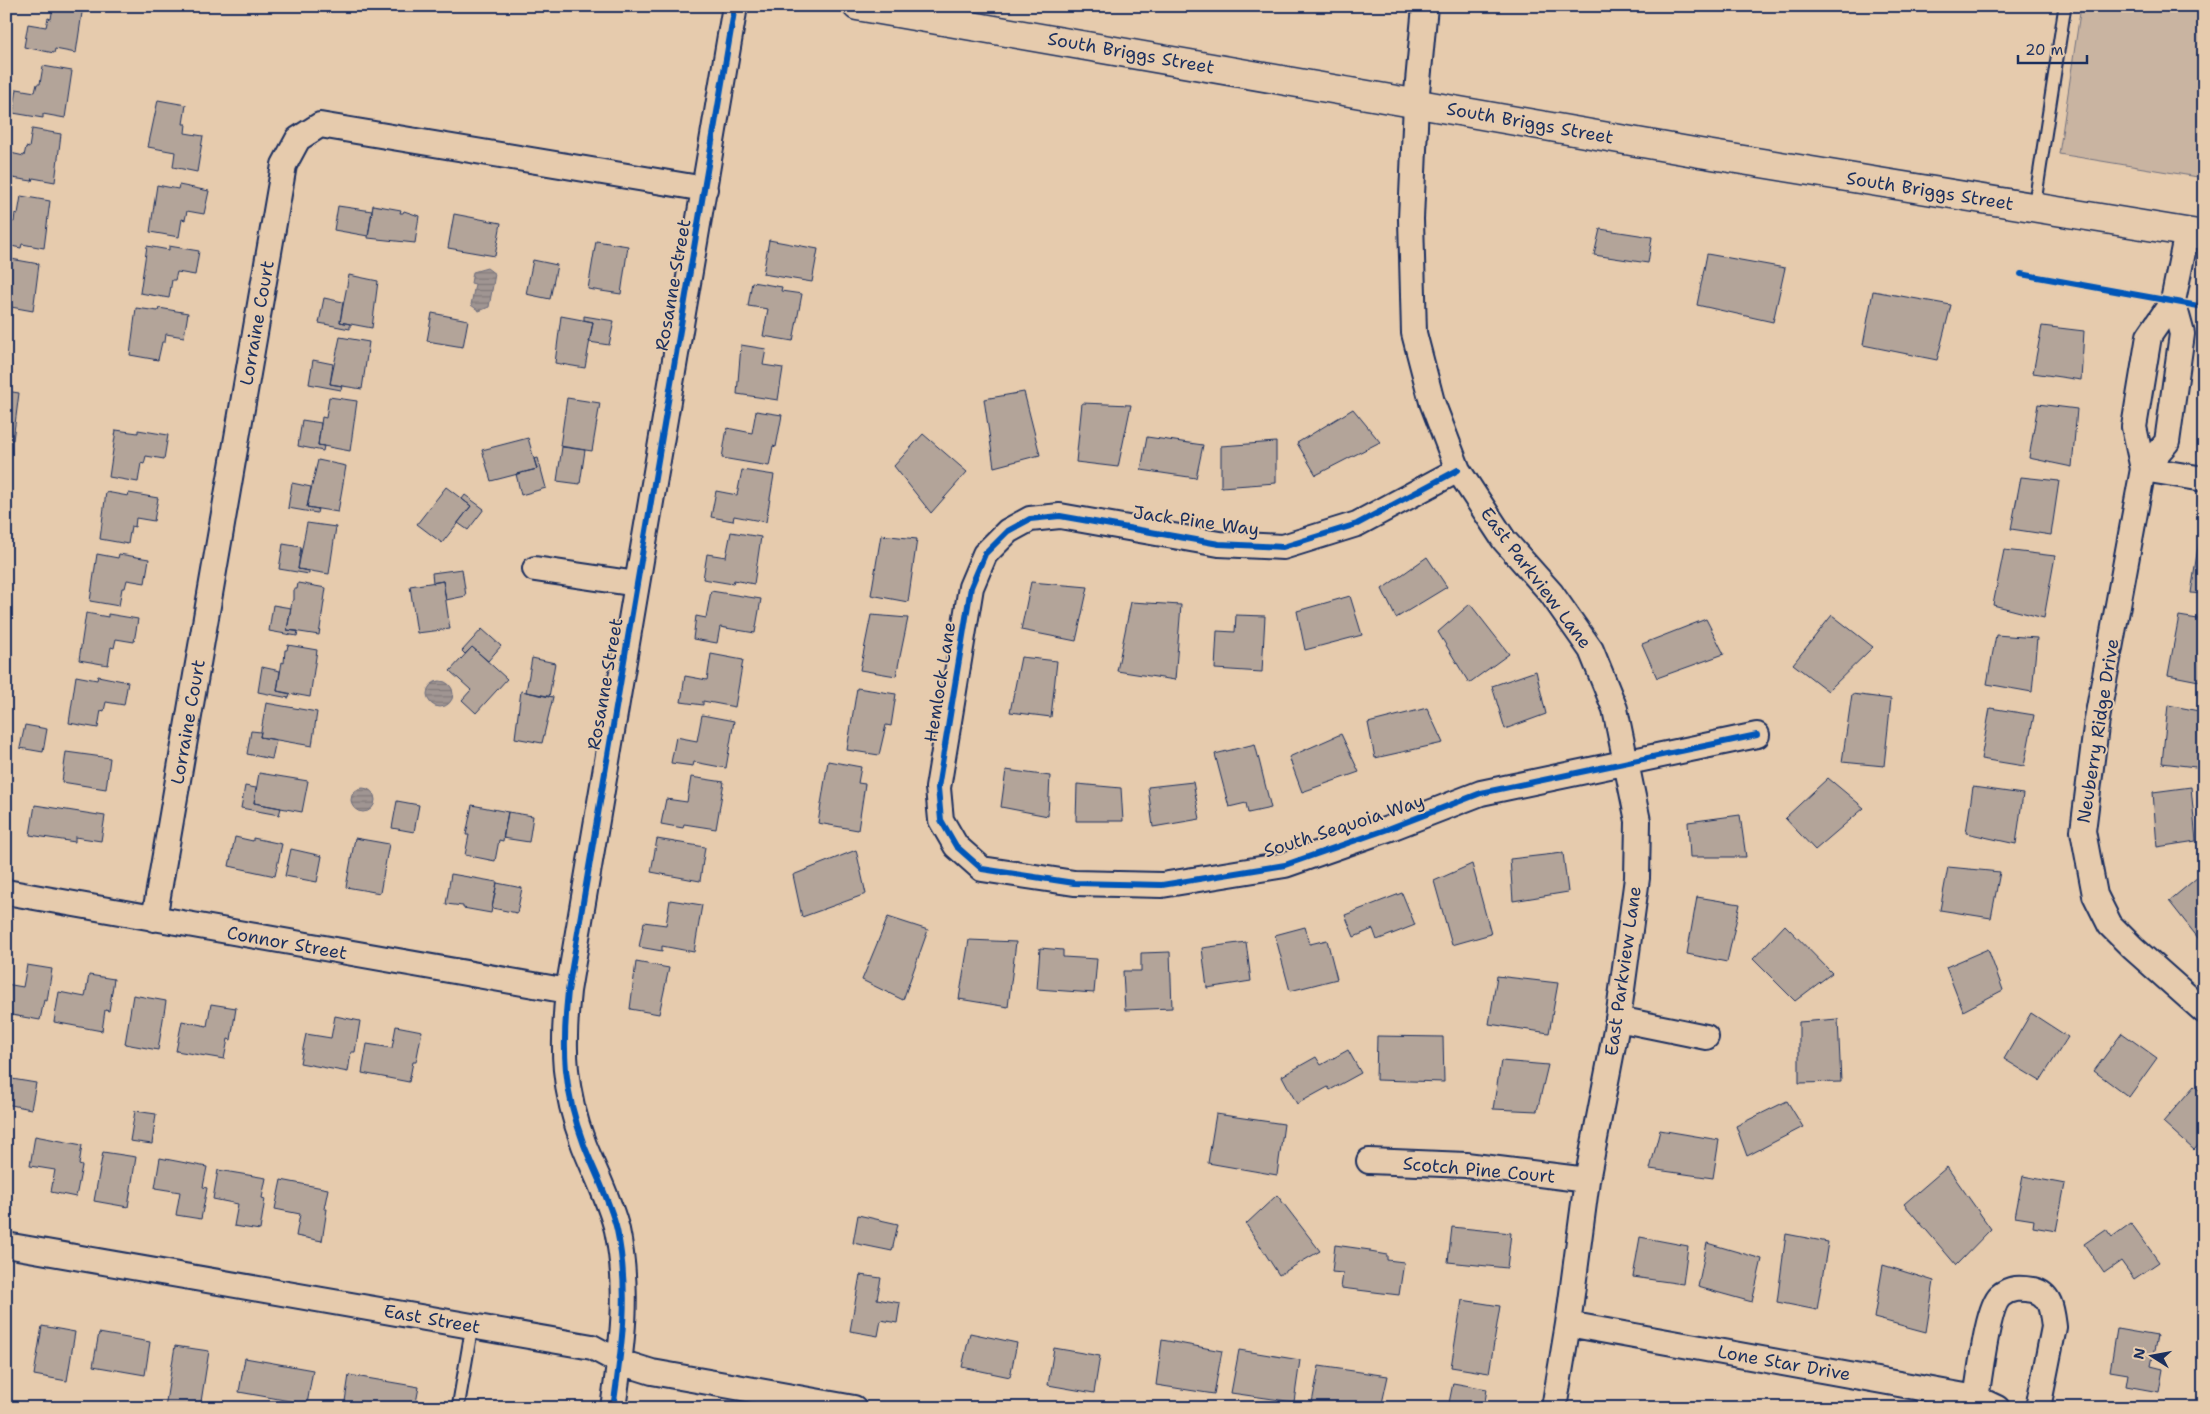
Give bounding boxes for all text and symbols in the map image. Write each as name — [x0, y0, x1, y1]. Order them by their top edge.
street label: South Briggs Street — [1046, 27, 1216, 80]
scale bar — [2018, 32, 2086, 64]
text: 20 m — [2025, 40, 2064, 60]
street label: South Briggs Street — [1445, 97, 1615, 150]
street label: South Briggs Street — [1845, 166, 2015, 216]
street label: Rosanne Street — [650, 217, 696, 353]
street label: Lorraine Court — [234, 259, 280, 387]
street label: Jack Pine Way — [1131, 500, 1261, 542]
street label: East Parkview Lane — [1475, 502, 1597, 654]
street label: Rosanne Street — [582, 616, 628, 752]
street label: Hemlock Lane — [919, 620, 961, 744]
street label: Neuberry Ridge Drive — [2072, 637, 2124, 825]
street label: Lorraine Court — [165, 658, 211, 786]
street label: South Sequoia Way — [1261, 789, 1427, 863]
street label: East Parkview Lane — [1599, 885, 1647, 1057]
street label: Connor Street — [225, 921, 349, 965]
street label: Scotch Pine Court — [1402, 1151, 1556, 1189]
street label: East Street — [382, 1299, 482, 1339]
north arrow — [2128, 1332, 2178, 1382]
street label: Lone Star Drive — [1716, 1339, 1852, 1387]
text: N — [2129, 1346, 2149, 1361]

